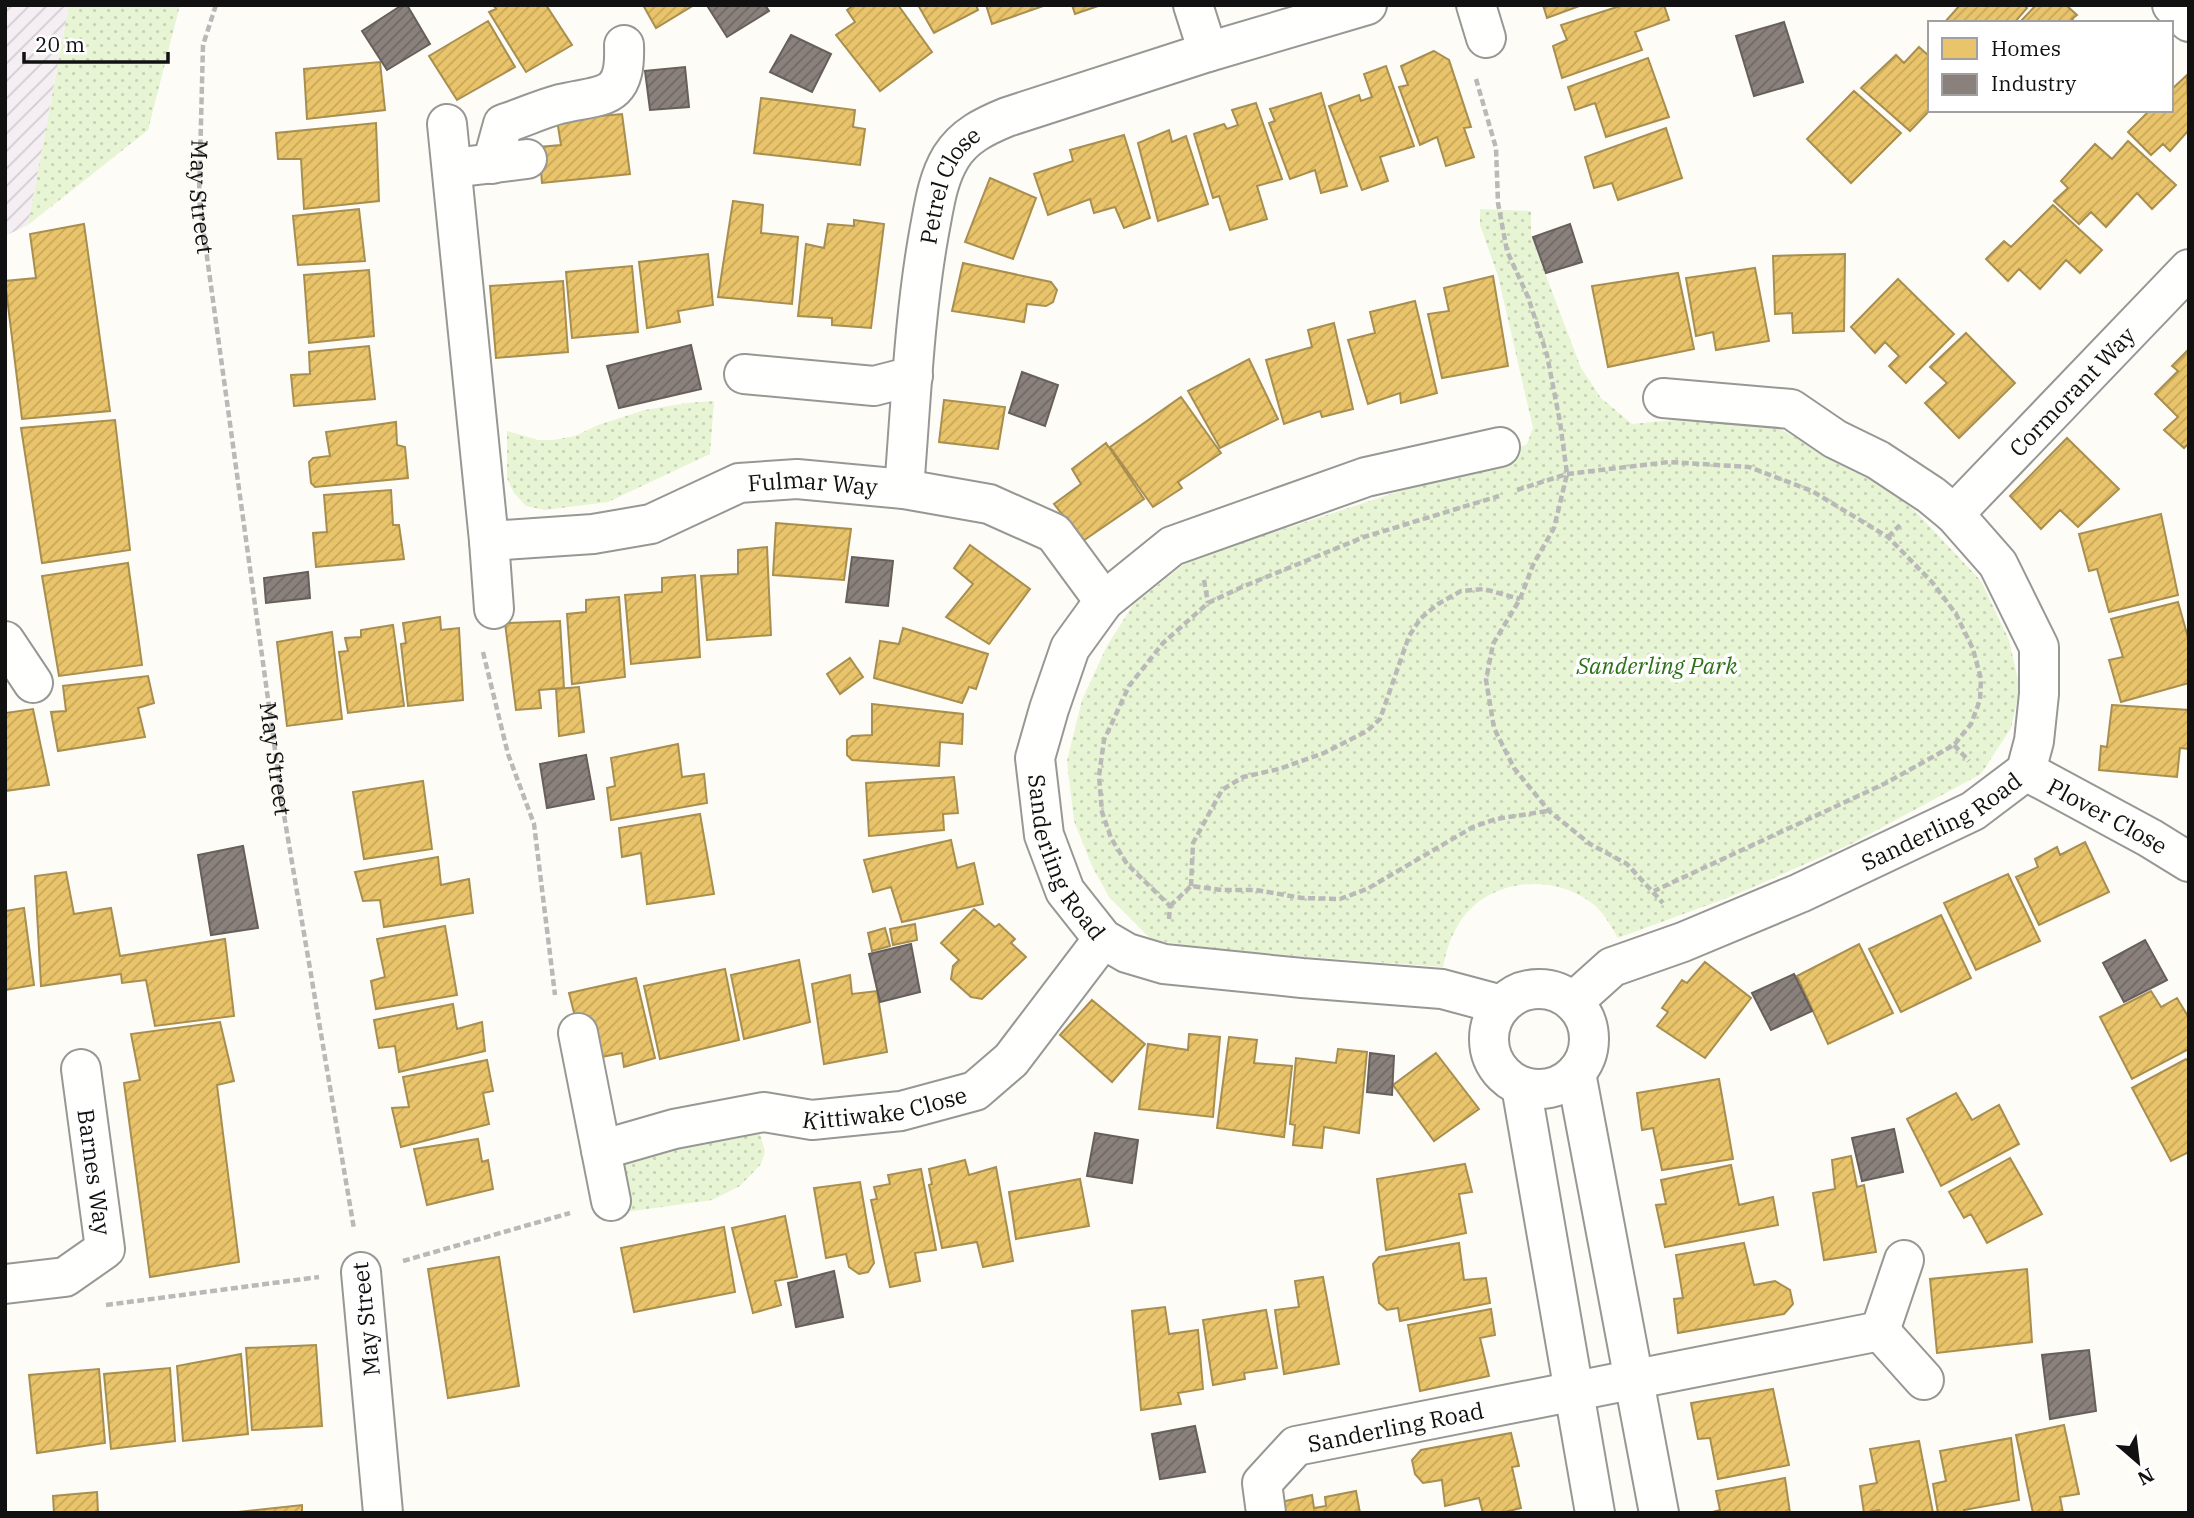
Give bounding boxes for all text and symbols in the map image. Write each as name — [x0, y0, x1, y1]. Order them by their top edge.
scale bar — [24, 21, 168, 65]
legend — [1928, 21, 2173, 112]
text: 20 m — [35, 30, 85, 58]
text: Homes — [1991, 34, 2061, 62]
text: Industry — [1991, 69, 2077, 97]
street label: Petrel Close — [912, 119, 986, 247]
street label: May Street — [184, 139, 221, 256]
street label: Cormorant Way — [2002, 319, 2142, 463]
street label: Fulmar Way — [747, 464, 880, 502]
park label: Sanderling Park — [1575, 650, 1738, 680]
street label: May Street — [254, 700, 299, 817]
street label: Sanderling Road — [1856, 765, 2027, 877]
street label: Plover Close — [2042, 771, 2173, 860]
street label: Sanderling Road — [1022, 773, 1113, 946]
street label: Kittiwake Close — [800, 1079, 970, 1136]
street label: Barnes Way — [71, 1107, 119, 1238]
street label: May Street — [344, 1260, 386, 1378]
street label: Sanderling Road — [1305, 1394, 1486, 1458]
north arrow — [2103, 1427, 2173, 1497]
text: N — [2134, 1463, 2158, 1491]

